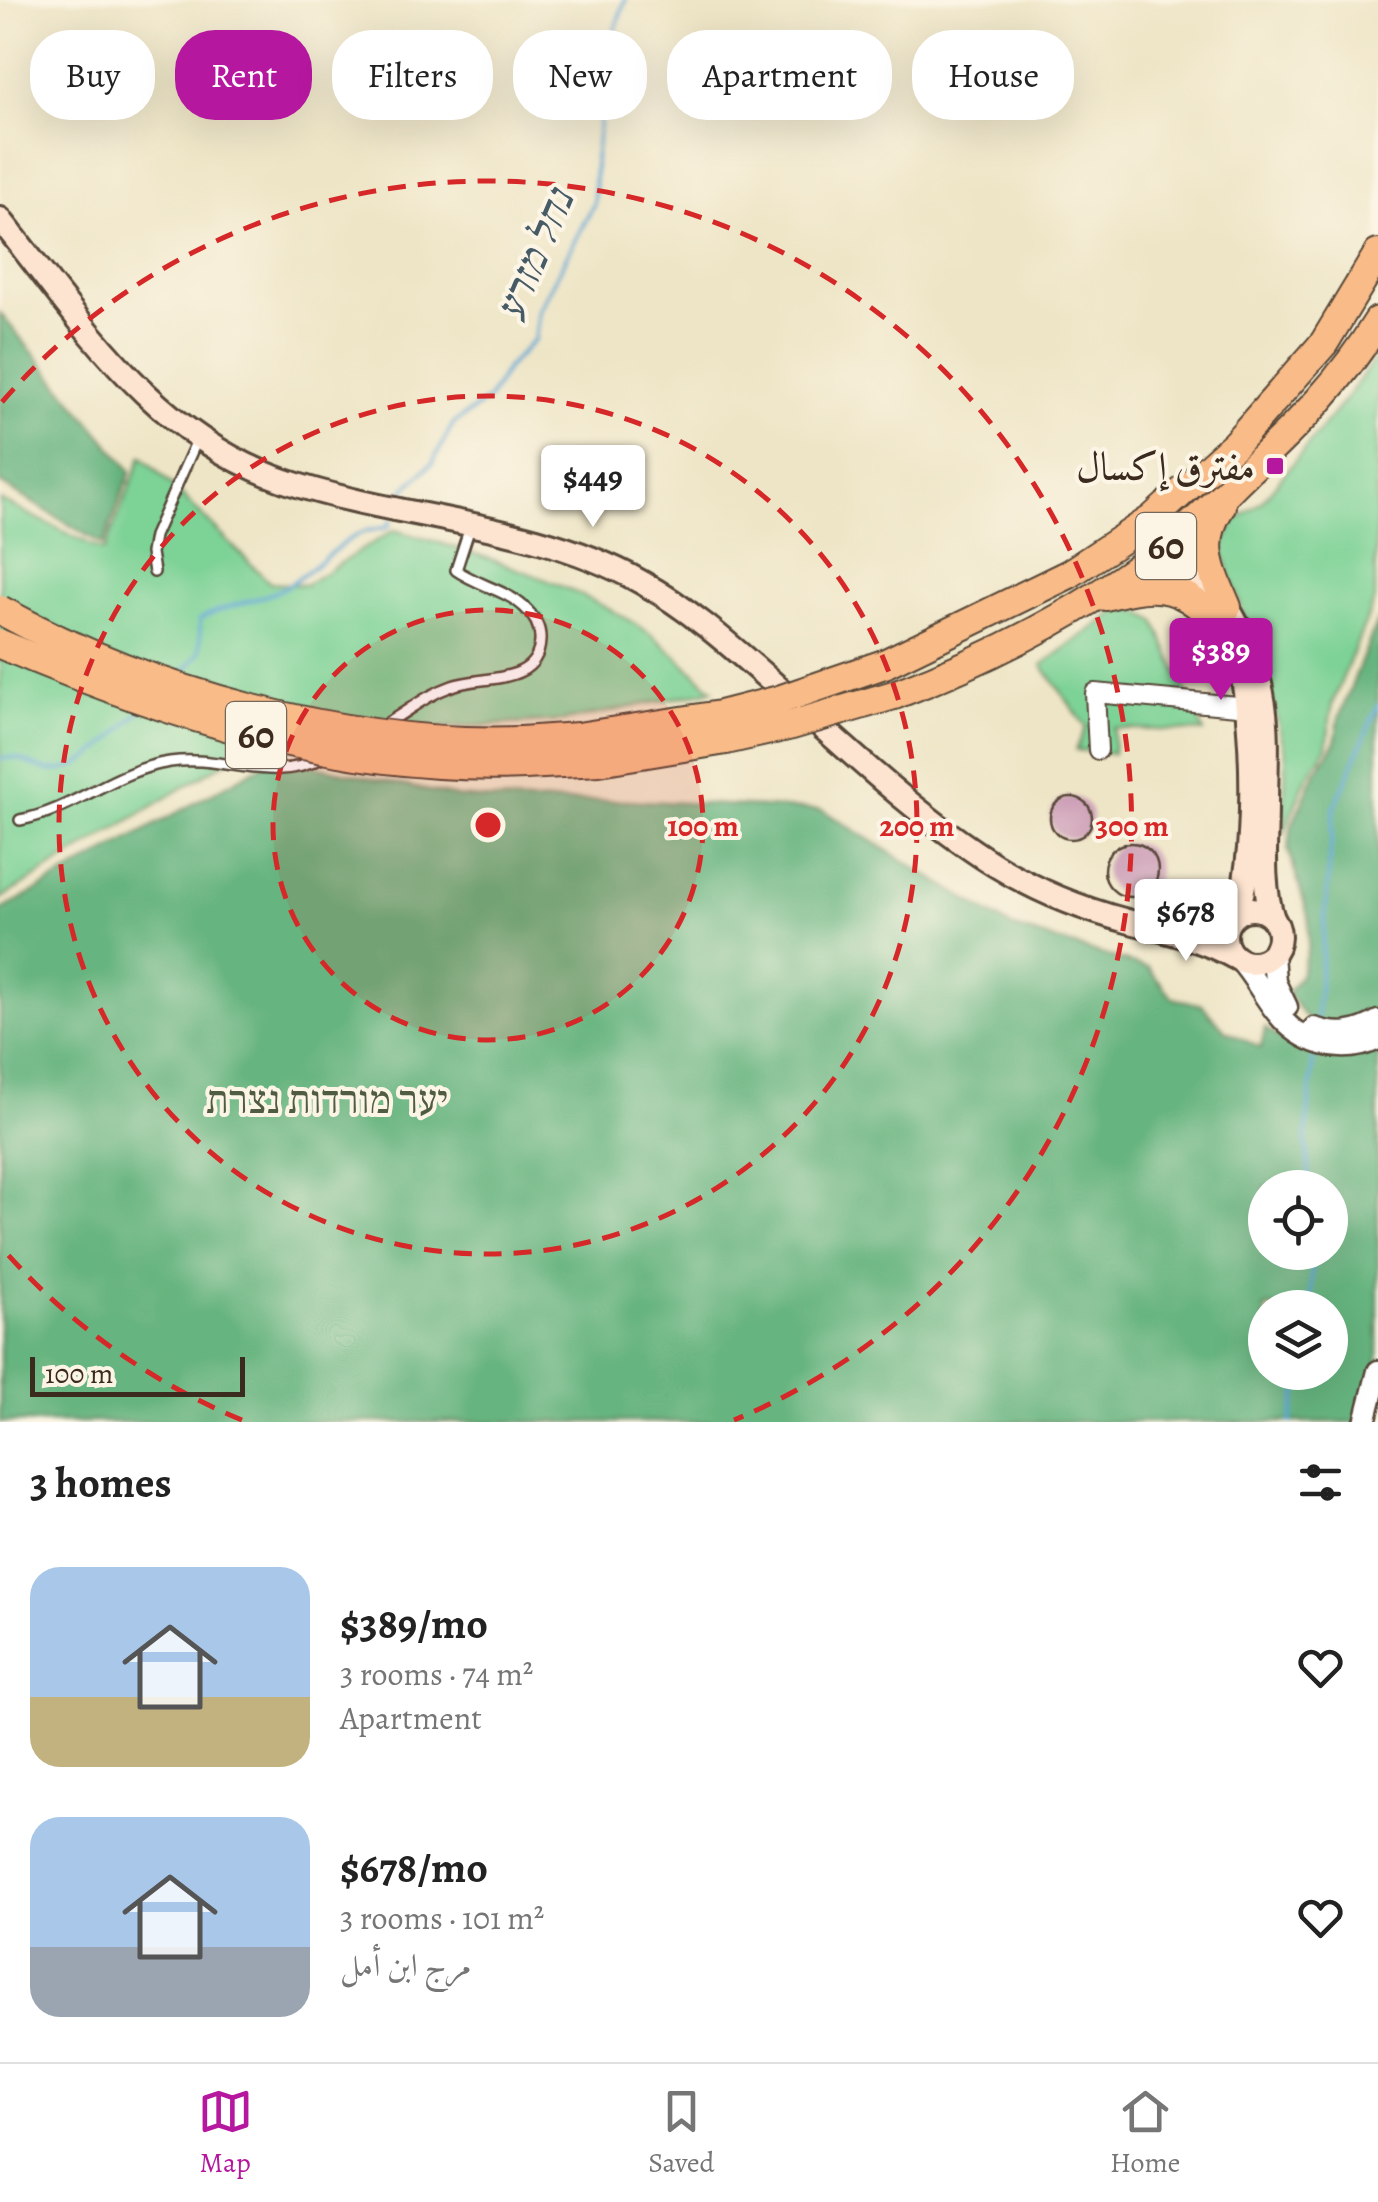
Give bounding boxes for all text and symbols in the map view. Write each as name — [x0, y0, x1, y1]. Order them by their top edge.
chip: Buy — [30, 30, 155, 120]
chip: Rent — [175, 30, 312, 120]
chip: Filters — [332, 30, 493, 120]
chip: New — [513, 30, 647, 120]
chip: Apartment — [667, 30, 892, 120]
chip: House — [912, 30, 1074, 120]
water label: נחל מזרע — [481, 178, 588, 329]
place label: مفترق إكسال — [1076, 439, 1255, 494]
pin: $449 — [534, 445, 652, 530]
text: $449 — [563, 455, 623, 499]
marker: مفترق إكسال — [1264, 455, 1286, 477]
road number: 60 — [1136, 513, 1196, 579]
pin: $389 — [1162, 618, 1280, 703]
text: $389 — [1192, 628, 1250, 672]
road number: 60 — [226, 702, 286, 768]
text: 100 m — [667, 806, 739, 846]
text: 200 m — [879, 806, 955, 846]
text: 300 m — [1095, 806, 1169, 846]
centre of rings — [470, 807, 506, 843]
pin: $678 — [1127, 879, 1245, 964]
text: $678 — [1157, 889, 1215, 933]
park label: יער מורדות נצרת — [206, 1072, 448, 1127]
map controls — [1248, 1170, 1348, 1390]
button: locate — [1248, 1170, 1348, 1270]
button: layers — [1248, 1290, 1348, 1390]
scale bar — [30, 1352, 245, 1396]
text: 100 m — [45, 1355, 113, 1393]
text: 3 homes — [30, 1454, 172, 1511]
icon: filters — [1293, 1455, 1348, 1510]
text: $389/mo — [340, 1595, 488, 1652]
icon: home — [110, 1607, 230, 1727]
icon: heart — [1293, 1640, 1348, 1695]
text: 3 rooms · 74 m² — [340, 1652, 533, 1696]
text: Apartment — [340, 1696, 482, 1740]
text: $678/mo — [340, 1839, 488, 1896]
icon: home — [110, 1857, 230, 1977]
icon: heart — [1293, 1890, 1348, 1945]
text: 3 rooms · 101 m² — [340, 1896, 544, 1940]
text: مرج ابن أمل — [340, 1943, 471, 1987]
tab: Map — [198, 2084, 253, 2182]
tab: Saved — [648, 2084, 715, 2182]
tab: Home — [1110, 2084, 1180, 2182]

